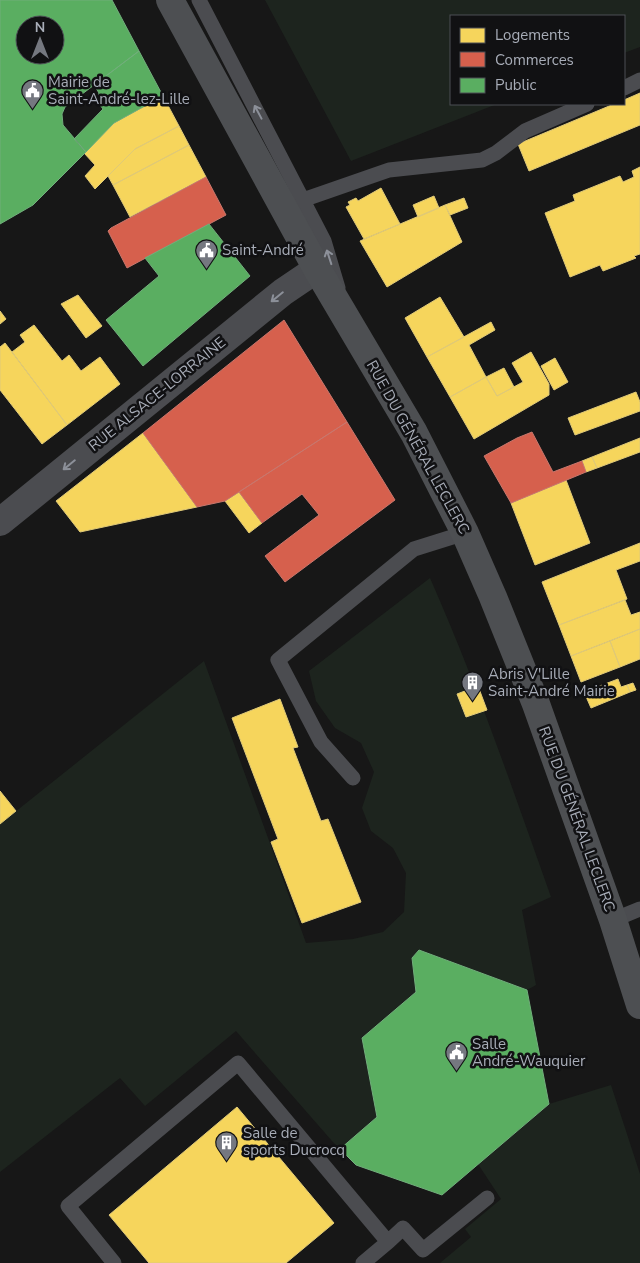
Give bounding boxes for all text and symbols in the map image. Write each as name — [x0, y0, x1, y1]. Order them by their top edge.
north arrow — [15, 15, 65, 65]
legend — [450, 15, 625, 105]
text: N — [35, 18, 45, 37]
text: Logements — [495, 25, 570, 45]
text: Commerces — [495, 50, 574, 70]
place label: Mairie de Saint-André-lez-Lille — [48, 72, 190, 109]
text: Public — [495, 75, 536, 95]
public building icon: Mairie de Saint-André-lez-Lille — [20, 79, 44, 110]
one-way arrow — [252, 105, 262, 119]
public building icon: Saint-André — [194, 238, 218, 269]
place label: Saint-André — [222, 240, 304, 260]
one-way arrow — [324, 250, 333, 266]
one-way arrow — [270, 291, 283, 302]
street label: RUE ALSACE-LORRAINE — [84, 332, 230, 456]
street label: RUE DU GÉNÉRAL LECLERC — [362, 357, 474, 537]
one-way arrow — [63, 460, 76, 471]
place label: Abris V'Lille Saint-André Mairie — [488, 664, 615, 701]
building icon: Abris V'Lille Saint-André Mairie — [460, 671, 484, 702]
street label: RUE DU GÉNÉRAL LECLERC — [534, 724, 620, 914]
place label: Salle André-Wauquier — [472, 1034, 586, 1071]
public building icon: Salle André-Wauquier — [444, 1041, 468, 1072]
place label: Salle de sports Ducrocq — [243, 1123, 345, 1160]
building icon: Salle de sports Ducrocq — [215, 1130, 239, 1161]

